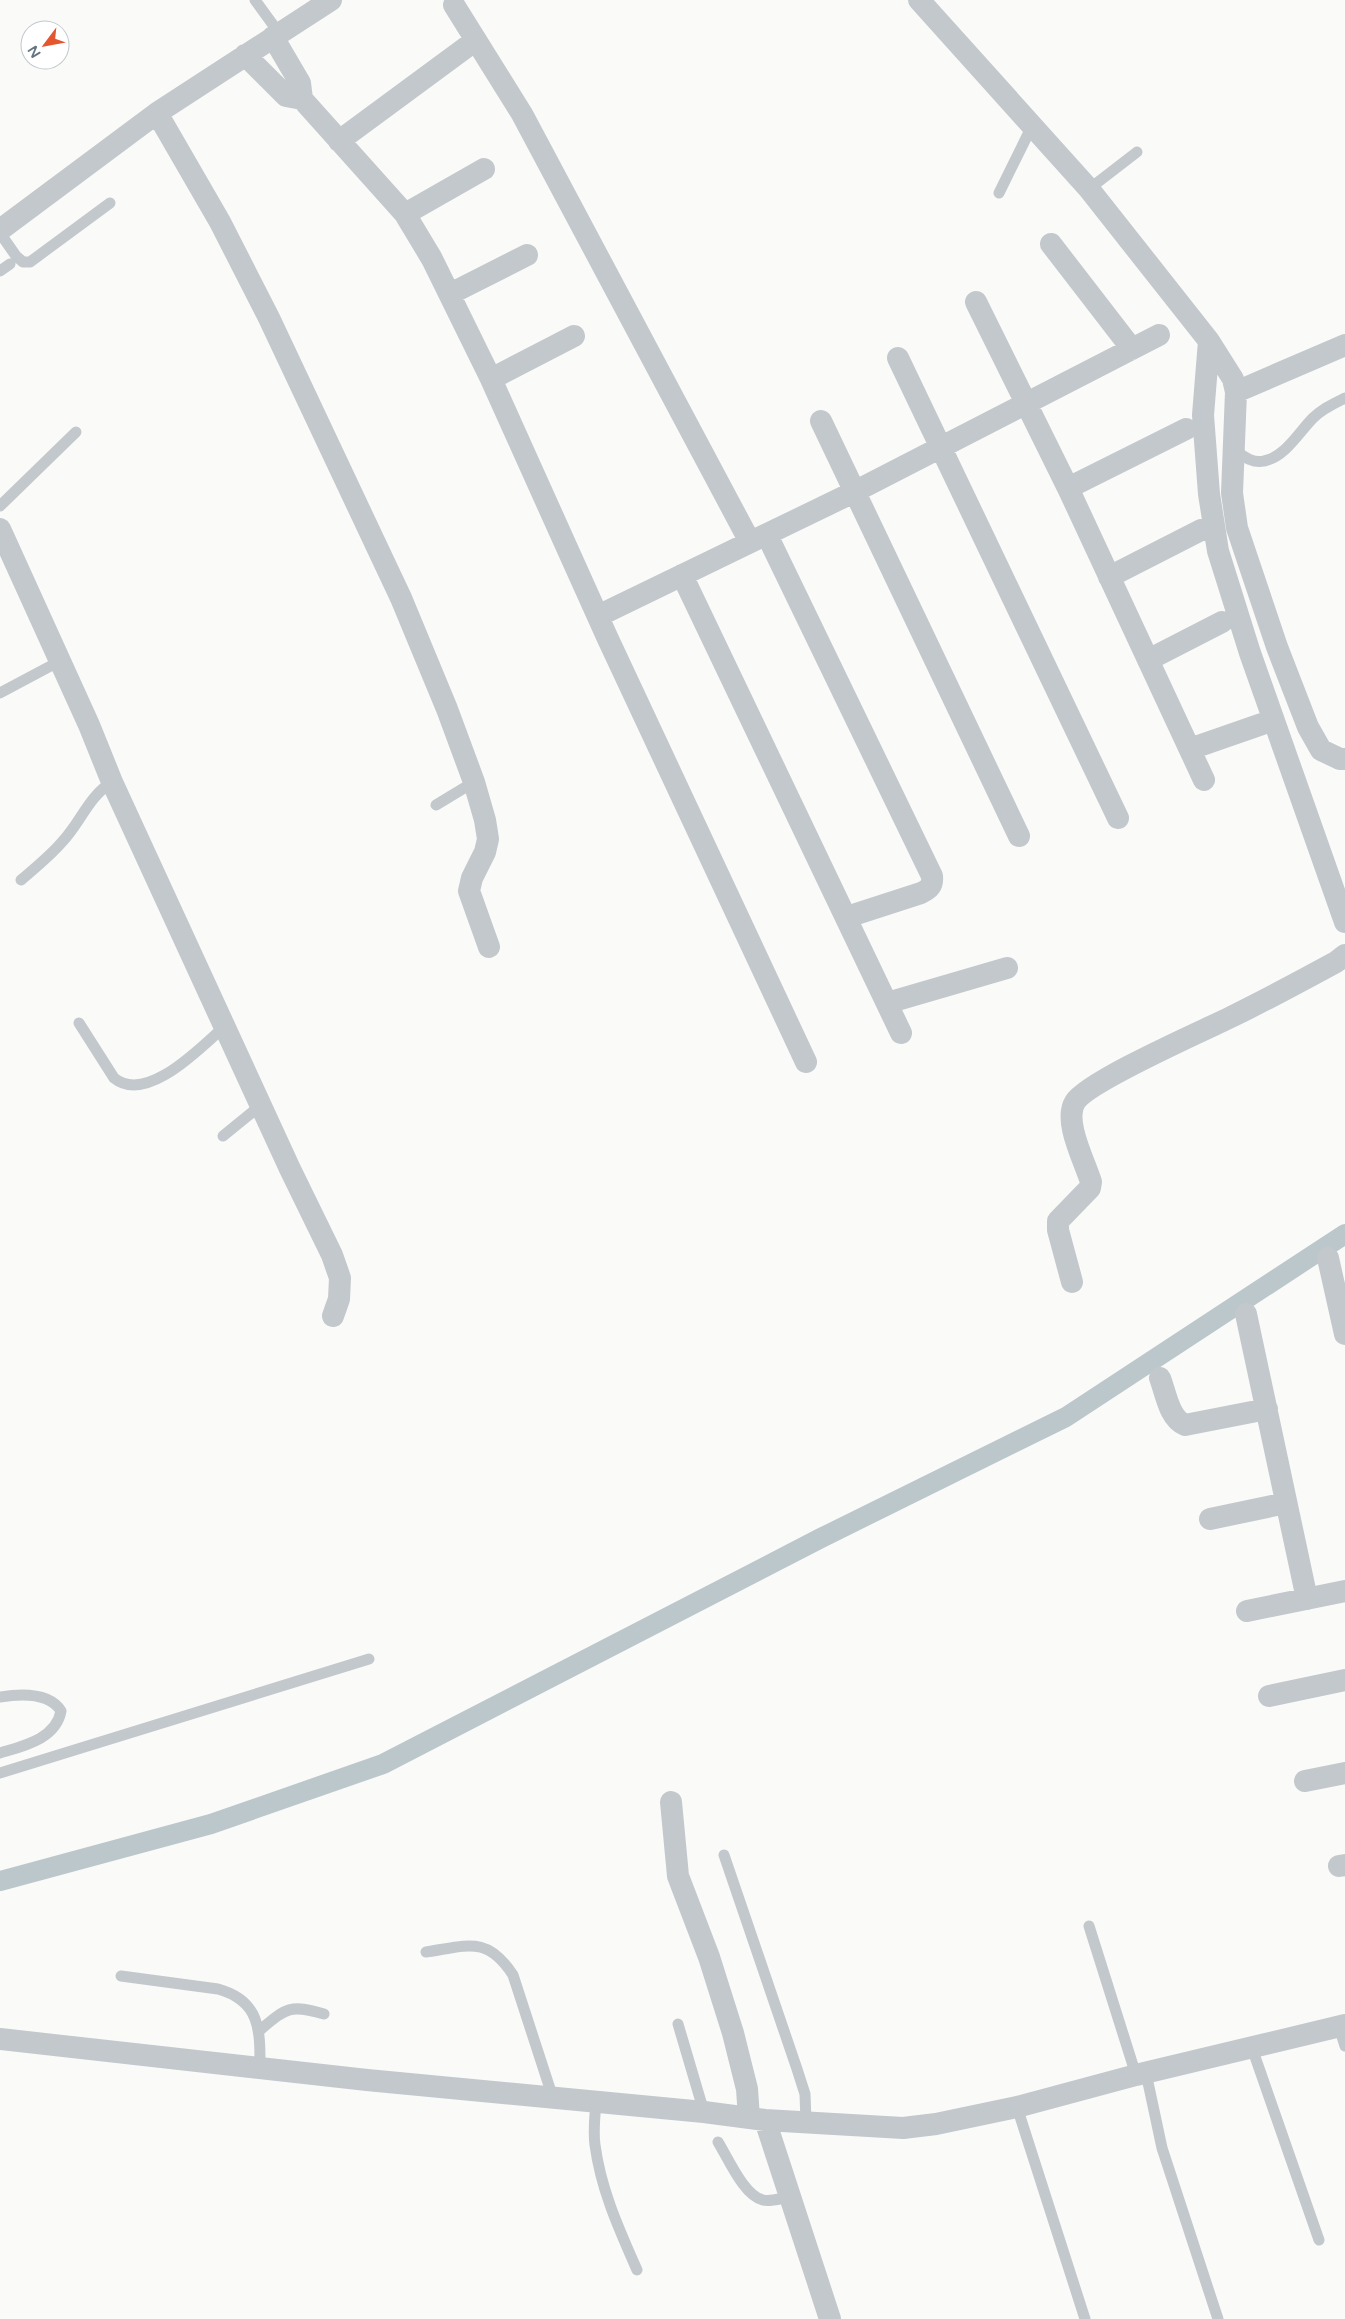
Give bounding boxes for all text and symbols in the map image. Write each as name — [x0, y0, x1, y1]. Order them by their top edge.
north arrow — [20, 20, 70, 70]
text: N — [24, 42, 45, 61]

